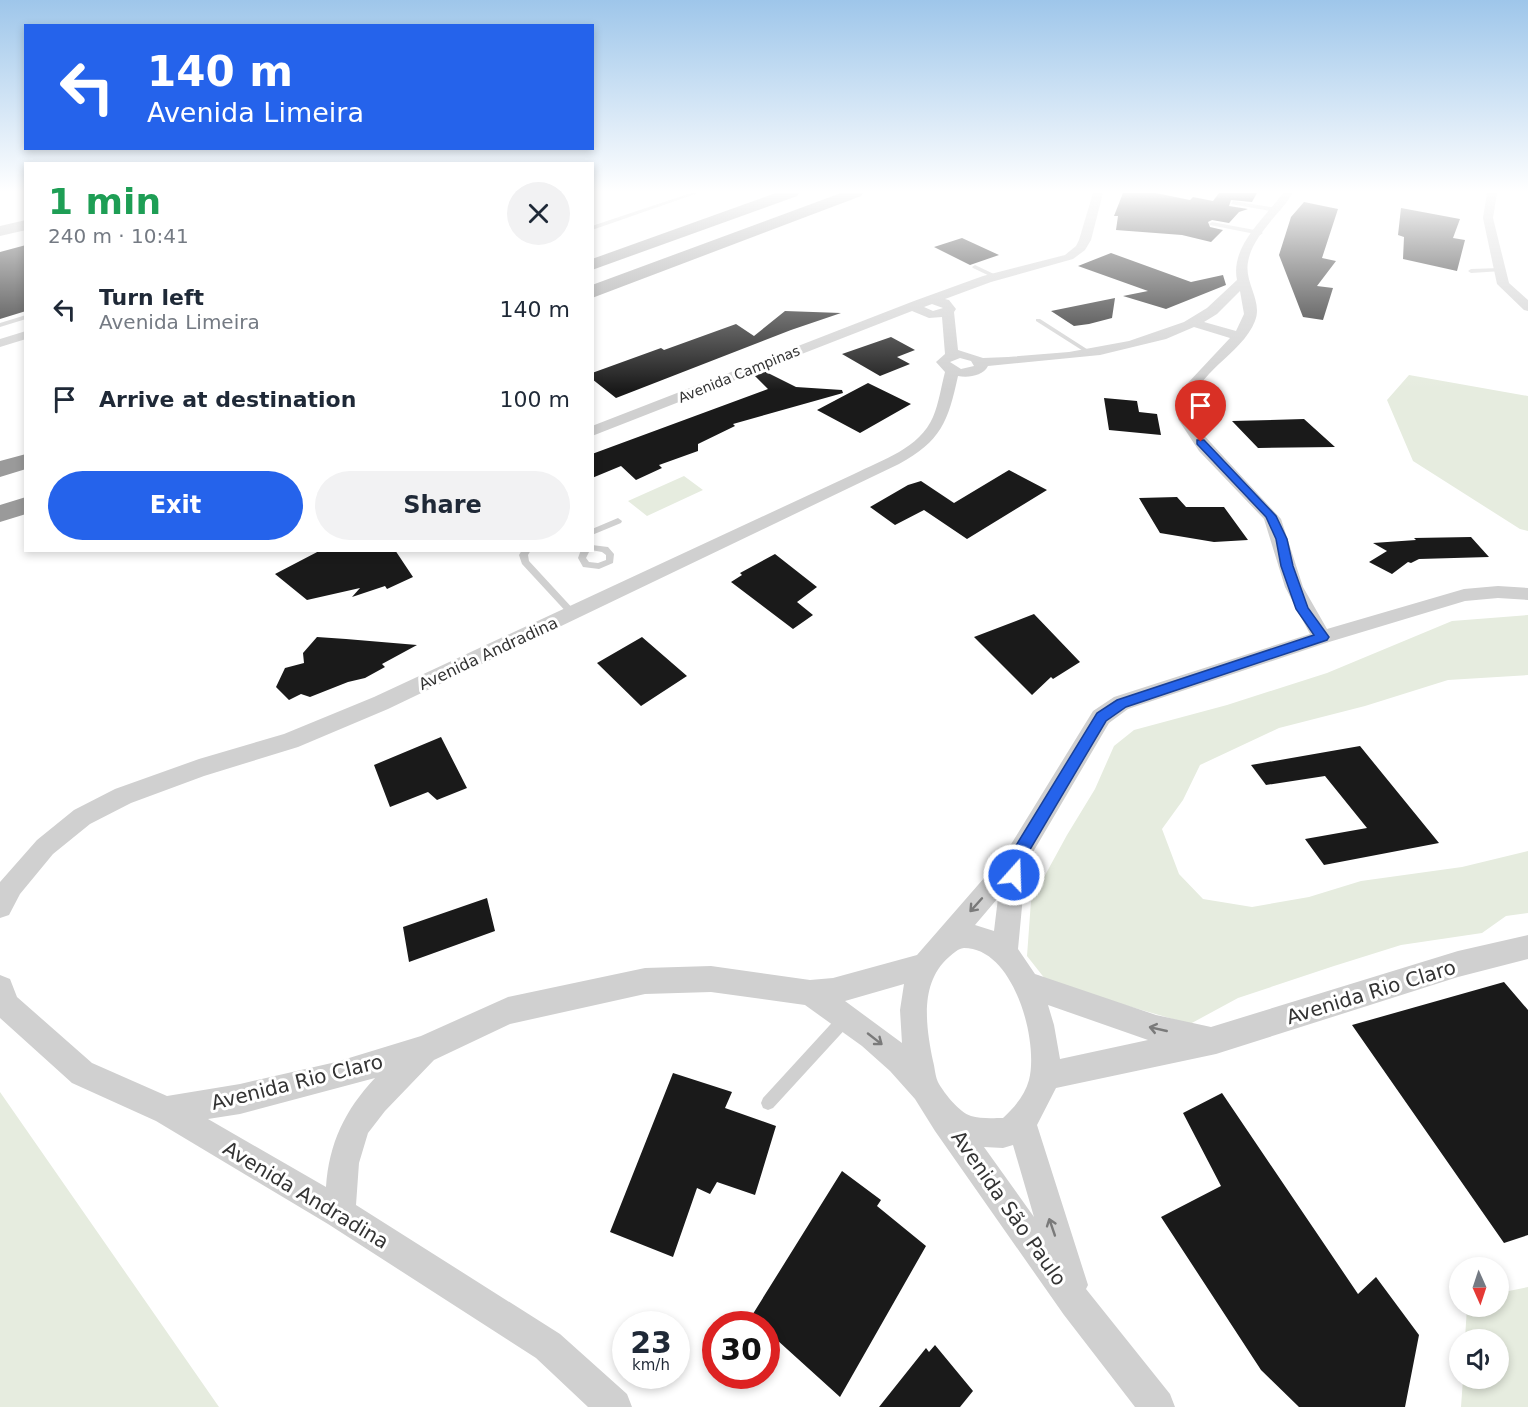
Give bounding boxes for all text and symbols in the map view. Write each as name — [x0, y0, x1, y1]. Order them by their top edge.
text: 140 m — [147, 47, 293, 96]
icon: left — [48, 48, 126, 126]
text: Avenida Limeira — [147, 97, 364, 128]
text: 1 min — [48, 181, 161, 222]
button: close — [507, 182, 570, 245]
text: 240 m · 10:41 — [48, 224, 189, 248]
text: Turn left — [99, 285, 204, 310]
icon: left — [48, 293, 81, 326]
text: 140 m — [500, 297, 570, 322]
text: Avenida Limeira — [99, 310, 260, 334]
street label: Avenida Campinas — [676, 342, 802, 406]
pin — [1175, 380, 1226, 442]
icon: arrive — [48, 383, 81, 416]
text: Arrive at destination — [99, 387, 356, 412]
text: 100 m — [500, 387, 570, 412]
icon: arrive — [1184, 389, 1217, 422]
button: Exit — [48, 471, 303, 540]
button: Share — [315, 471, 570, 540]
street label: Avenida Andradina — [416, 613, 561, 694]
position arrow — [982, 843, 1046, 907]
one-way arrow — [969, 897, 983, 912]
street label: Avenida Rio Claro — [1283, 955, 1459, 1029]
one-way arrow — [1149, 1023, 1169, 1034]
one-way arrow — [867, 1032, 883, 1045]
street label: Avenida Rio Claro — [209, 1049, 385, 1115]
street label: Avenida São Paulo — [947, 1126, 1071, 1290]
street label: Avenida Andradina — [219, 1136, 393, 1254]
one-way arrow — [1046, 1218, 1057, 1237]
north arrow — [1449, 1257, 1509, 1317]
map controls — [1449, 1257, 1509, 1389]
speed limit sign: 30 — [702, 1311, 780, 1389]
text: 23 — [630, 1325, 672, 1360]
button: sound — [1449, 1329, 1509, 1389]
text: km/h — [632, 1356, 670, 1374]

